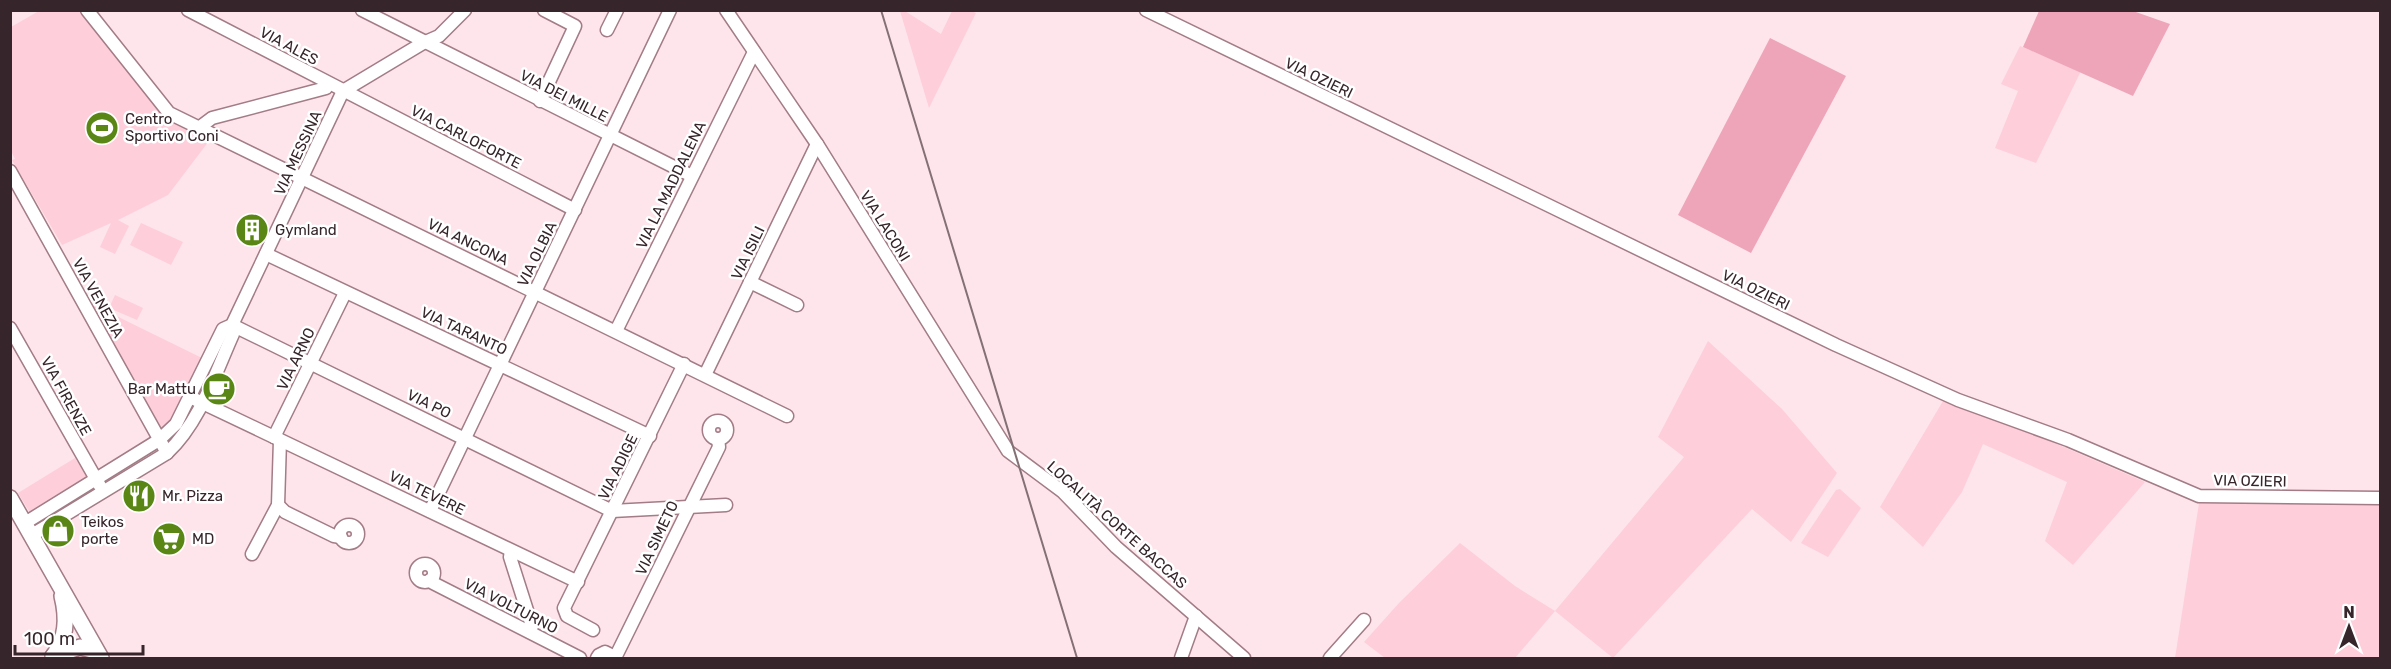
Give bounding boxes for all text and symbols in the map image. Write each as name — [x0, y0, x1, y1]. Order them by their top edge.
street label: VIA ALES — [257, 23, 321, 69]
street label: VIA OZIERI — [1282, 54, 1356, 102]
street label: VIA DEI MILLE — [517, 66, 611, 126]
street label: VIA CARLOFORTE — [408, 101, 524, 173]
street label: VIA MESSINA — [271, 108, 325, 198]
sports icon: Centro Sportivo Coni — [84, 110, 120, 146]
place label: Centro Sportivo Coni — [125, 110, 219, 145]
street label: VIA LA MADDALENA — [632, 118, 710, 252]
street label: VIA LACONI — [856, 187, 914, 265]
building icon: Gymland — [234, 212, 270, 248]
street label: VIA ANCONA — [425, 215, 511, 269]
street label: VIA OLBIA — [514, 219, 560, 289]
place label: Gymland — [275, 221, 337, 239]
street label: VIA ISILI — [727, 223, 769, 283]
street label: VIA VENEZIA — [69, 255, 127, 341]
street label: VIA OZIERI — [1719, 266, 1793, 314]
street label: VIA TARANTO — [418, 303, 510, 359]
street label: VIA ARNO — [273, 325, 319, 393]
street label: VIA FIRENZE — [37, 353, 95, 439]
cafe icon: Bar Mattu — [201, 371, 237, 407]
place label: Bar Mattu — [128, 380, 196, 398]
street label: VIA PO — [404, 386, 454, 422]
street label: VIA ADIGE — [594, 431, 642, 503]
street label: LOCALITÀ CORTE BACCAS — [1043, 457, 1191, 593]
street label: VIA TEVERE — [386, 467, 468, 519]
street label: VIA OZIERI — [2213, 471, 2287, 491]
restaurant icon: Mr. Pizza — [121, 478, 157, 514]
place label: Mr. Pizza — [162, 487, 223, 505]
street label: VIA SIMETO — [632, 498, 682, 578]
shop icon: Teikos porte — [40, 513, 76, 549]
place label: Teikos porte — [81, 513, 124, 548]
supermarket icon: MD — [151, 521, 187, 557]
place label: MD — [192, 530, 214, 548]
street label: VIA VOLTURNO — [461, 575, 561, 637]
north arrow — [2319, 597, 2379, 657]
text: N — [2343, 603, 2355, 622]
scale bar — [15, 618, 142, 656]
text: 100 m — [24, 628, 75, 650]

